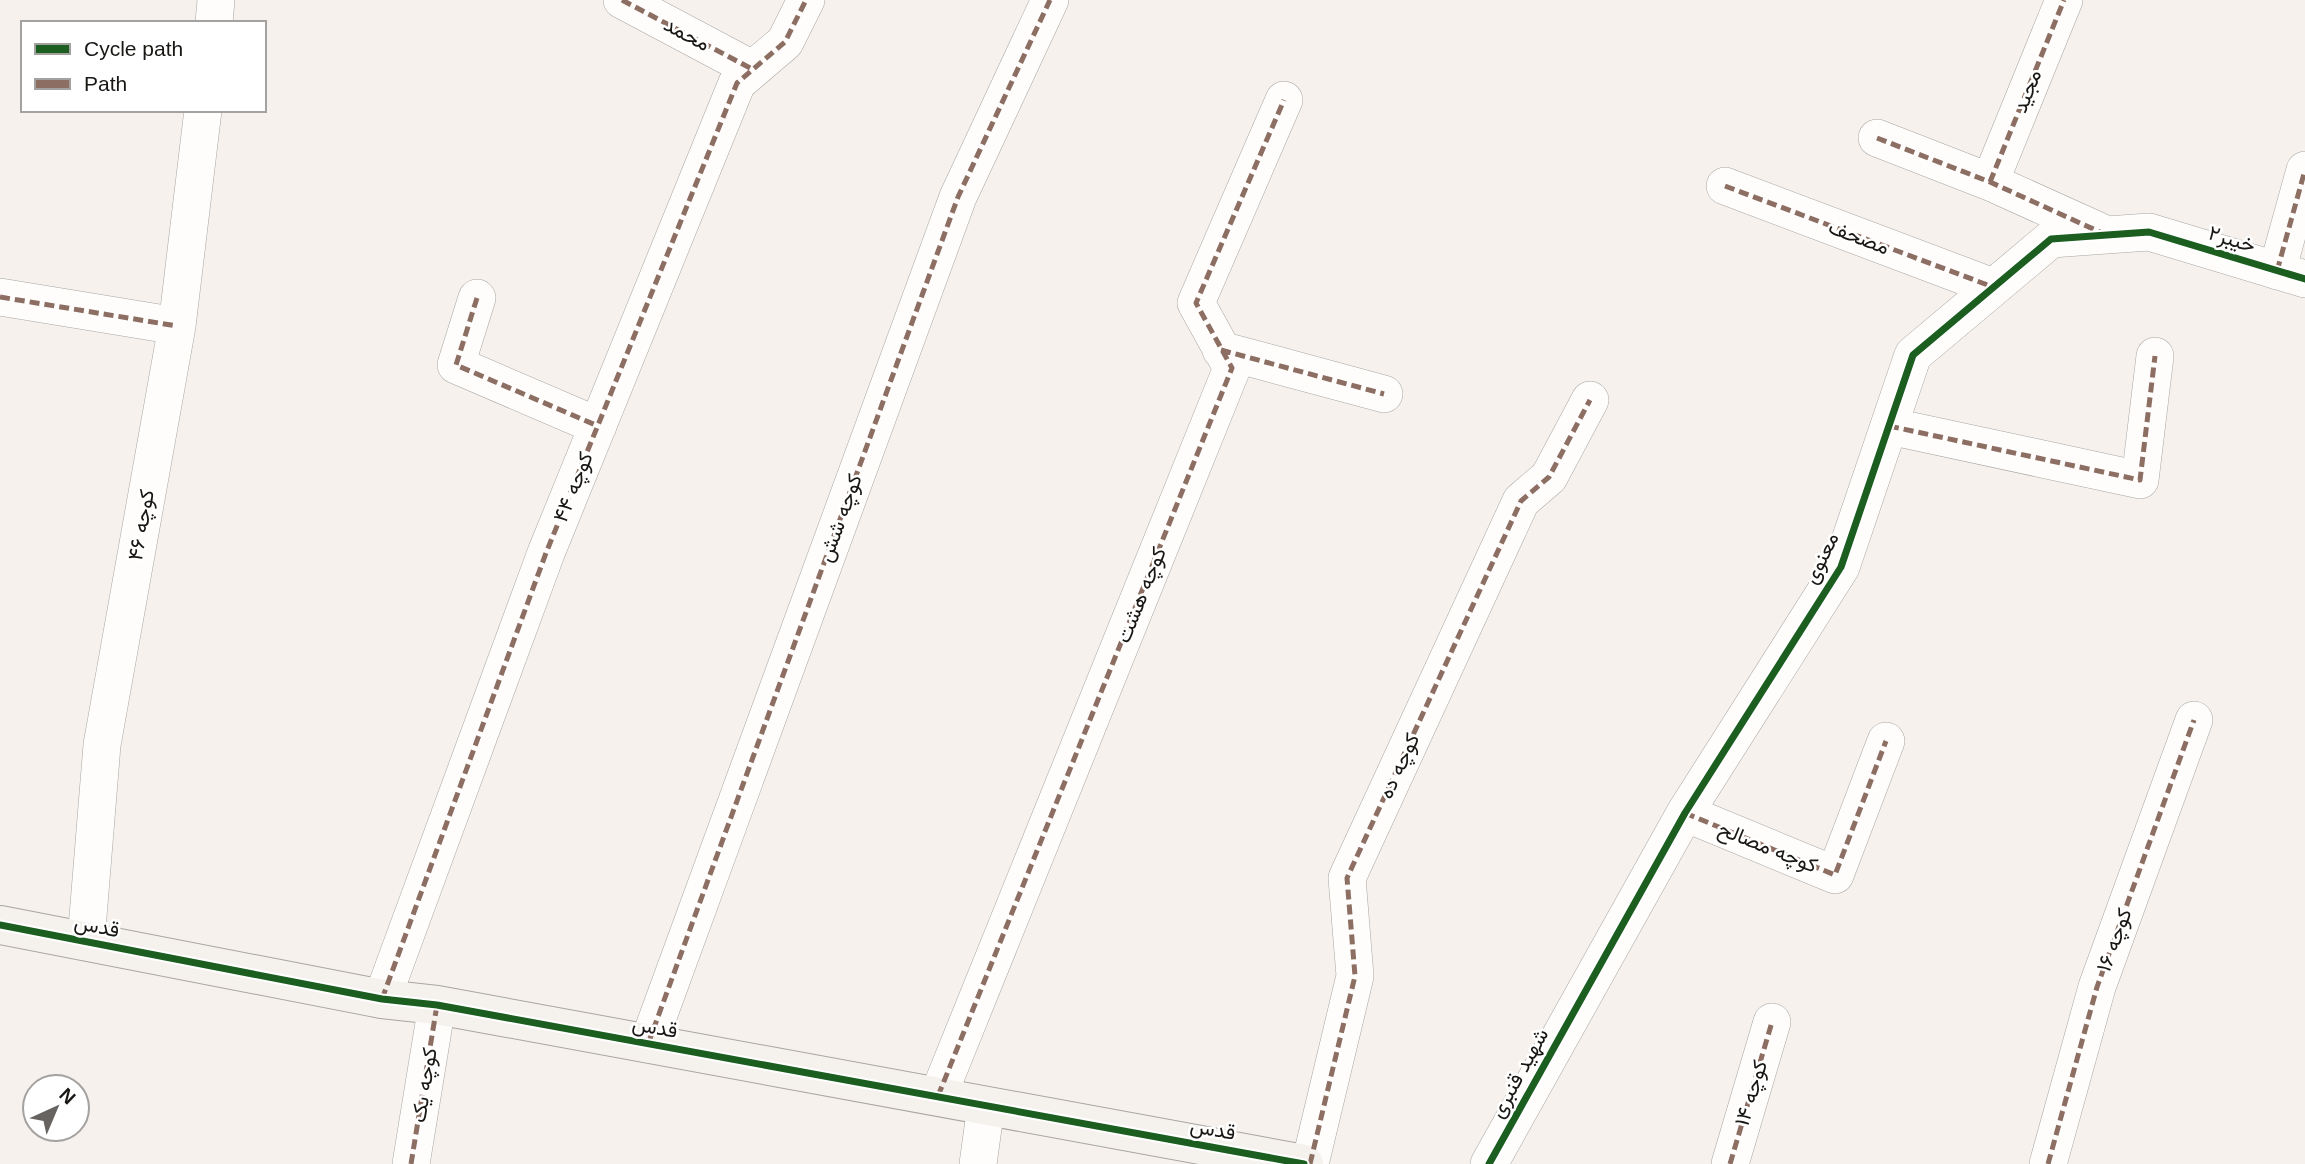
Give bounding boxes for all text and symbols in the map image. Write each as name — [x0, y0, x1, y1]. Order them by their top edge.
street label: محمد — [660, 12, 714, 55]
legend — [21, 21, 266, 112]
text: Cycle path — [84, 37, 183, 60]
street label: مجید — [2008, 66, 2046, 116]
text: Path — [84, 72, 127, 95]
street label: مصحف — [1826, 214, 1893, 259]
street label: خیبر۲ — [2205, 220, 2258, 258]
street label: کوچه ۴۴ — [548, 448, 600, 526]
street label: کوچه شش — [813, 471, 869, 566]
street label: کوچه ۴۶ — [123, 488, 161, 563]
street label: معنوی — [1798, 528, 1845, 588]
street label: کوچه هشت — [1111, 544, 1173, 647]
street label: کوچه ده — [1373, 730, 1426, 803]
street label: کوچه مصالح — [1714, 816, 1821, 880]
street label: کوچه ۱۶ — [2091, 905, 2138, 976]
street label: قدس — [72, 910, 122, 942]
street label: قدس — [630, 1011, 680, 1043]
street label: شهید قنبری — [1485, 1024, 1554, 1122]
street label: کوچه یک — [406, 1046, 444, 1125]
street label: کوچه ۱۴ — [1730, 1057, 1774, 1129]
north arrow — [21, 1073, 91, 1143]
text: N — [55, 1084, 80, 1108]
street label: قدس — [1188, 1113, 1238, 1145]

